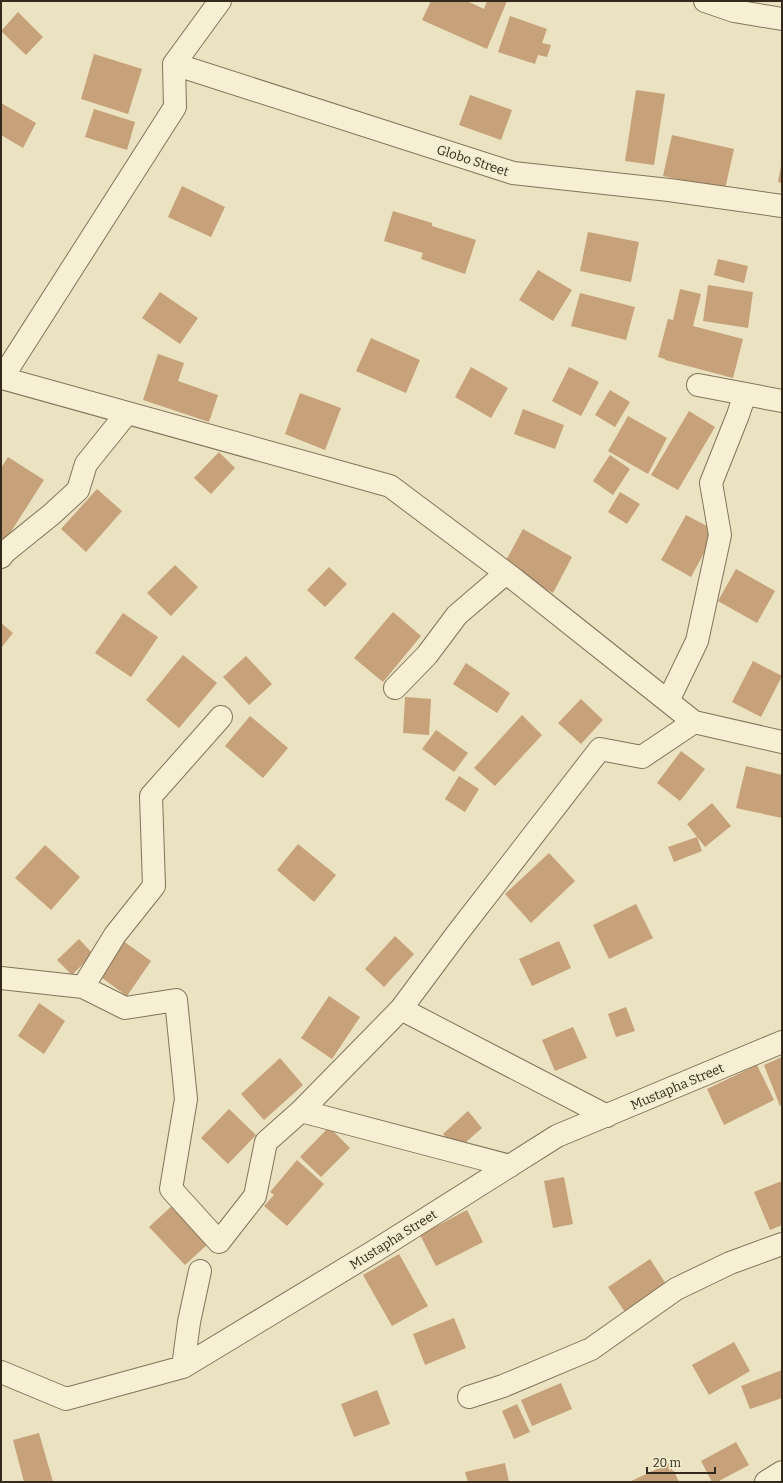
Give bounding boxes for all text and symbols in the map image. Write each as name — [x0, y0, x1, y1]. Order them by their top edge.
street label: Globo Street — [435, 142, 511, 179]
street label: Mustapha Street — [628, 1060, 726, 1113]
street label: Mustapha Street — [347, 1206, 440, 1272]
scale bar — [647, 1449, 715, 1475]
text: 20 m — [653, 1456, 682, 1470]

